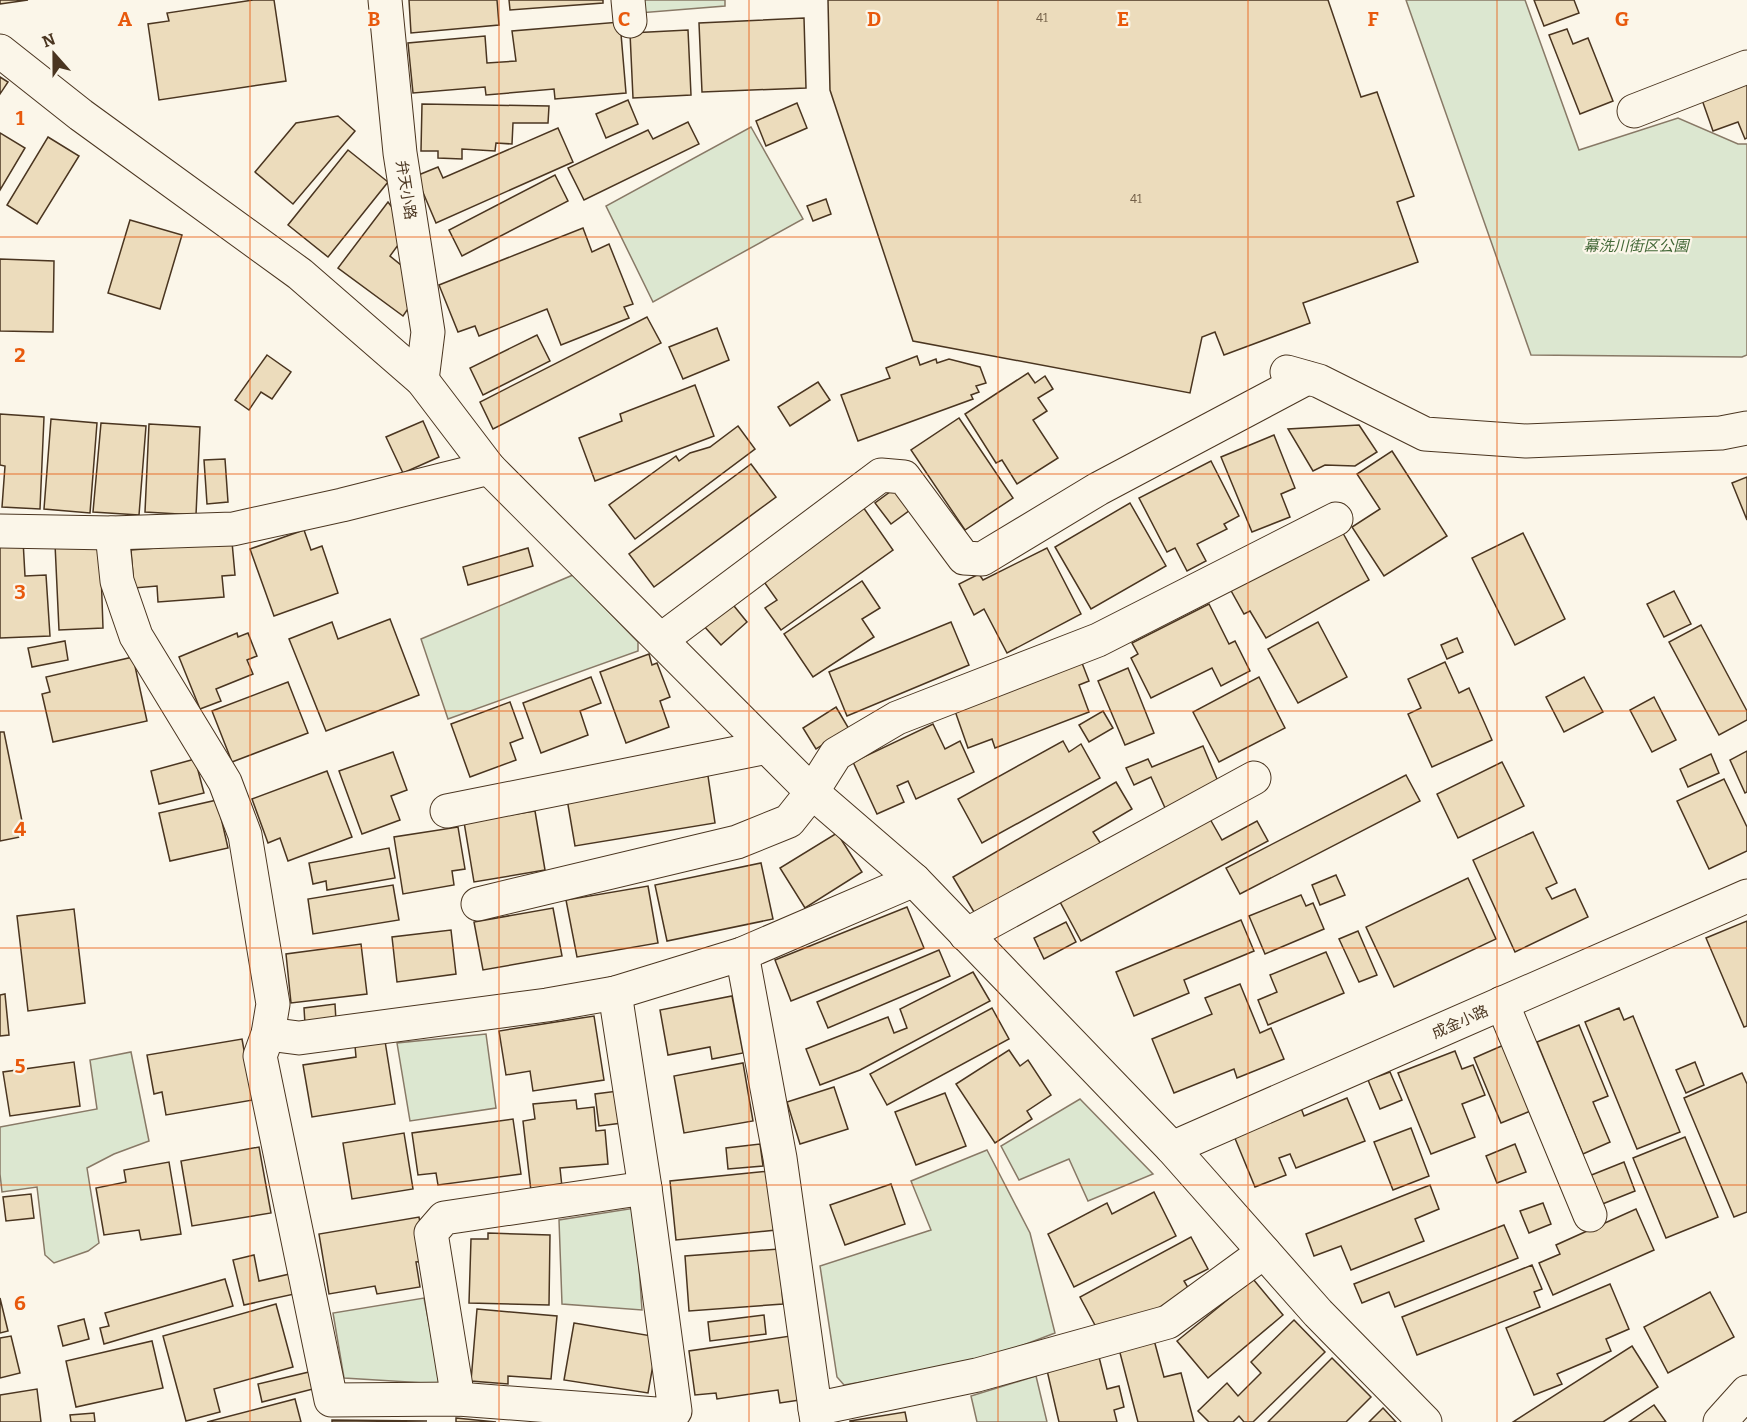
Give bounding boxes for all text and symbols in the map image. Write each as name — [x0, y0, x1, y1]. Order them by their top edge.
text: A — [118, 7, 133, 31]
text: B — [368, 7, 381, 31]
text: C — [618, 7, 630, 31]
text: D — [867, 7, 881, 31]
text: E — [1117, 7, 1129, 31]
text: F — [1367, 7, 1379, 31]
text: G — [1615, 7, 1629, 31]
house number: 41 — [1036, 11, 1048, 25]
north arrow — [24, 24, 84, 84]
text: N — [40, 29, 58, 52]
text: 1 — [16, 106, 25, 130]
street label: 弁天小路 — [392, 159, 420, 221]
house number: 41 — [1130, 192, 1142, 206]
park label: 幕洗川街区公園 — [1583, 237, 1690, 255]
text: 2 — [14, 343, 26, 367]
text: 3 — [14, 580, 26, 604]
text: 4 — [14, 817, 26, 841]
street label: 成金小路 — [1429, 1002, 1491, 1042]
text: 5 — [15, 1054, 26, 1078]
text: 6 — [14, 1291, 26, 1315]

